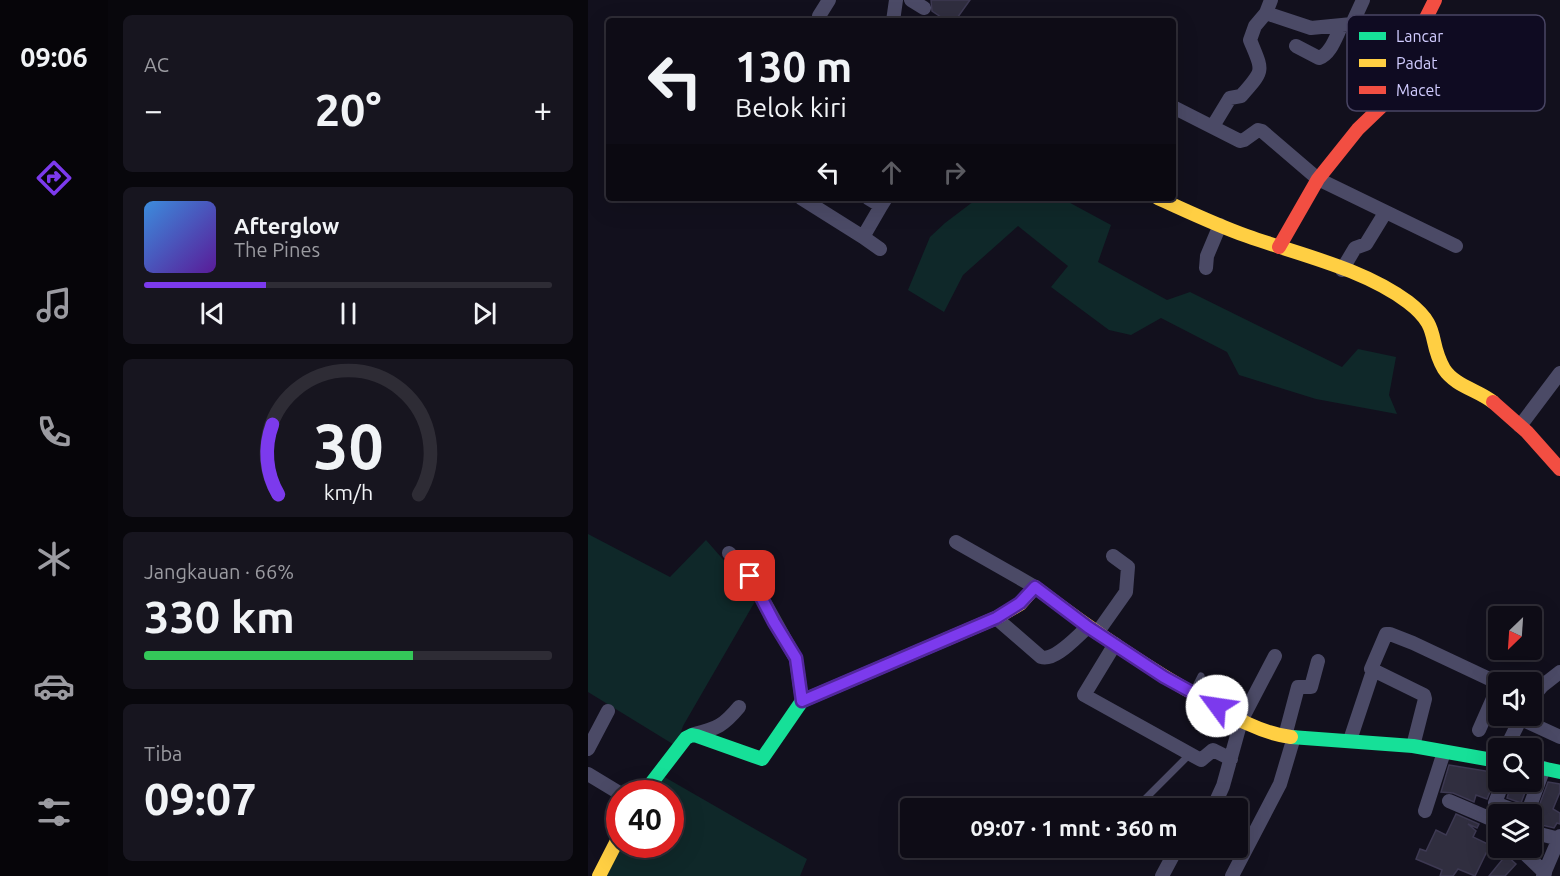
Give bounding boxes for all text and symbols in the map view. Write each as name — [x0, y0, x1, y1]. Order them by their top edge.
legend — [1347, 15, 1545, 111]
text: Lancar — [1396, 27, 1443, 45]
text: 09:06 — [20, 42, 88, 72]
icon: left — [636, 42, 714, 120]
text: 130 m — [735, 43, 852, 90]
text: AC — [144, 53, 169, 76]
text: Padat — [1396, 54, 1438, 72]
text: Macet — [1396, 81, 1441, 99]
text: 20° — [315, 84, 381, 135]
text: − — [144, 91, 163, 128]
text: + — [533, 91, 552, 128]
text: Belok kiri — [735, 92, 847, 122]
icon: left — [812, 156, 845, 189]
icon: ahead — [875, 156, 908, 189]
icon: right — [938, 156, 971, 189]
icon: directions — [33, 157, 75, 199]
text: Afterglow — [234, 213, 339, 238]
text: The Pines — [234, 238, 320, 261]
icon: music — [33, 284, 75, 326]
icon: previous — [196, 297, 229, 330]
icon: pause — [332, 297, 365, 330]
icon: next — [468, 297, 501, 330]
icon: phone — [33, 411, 75, 453]
text: 30 — [313, 411, 383, 481]
text: km/h — [323, 480, 373, 504]
icon: climate — [33, 538, 75, 580]
pin — [724, 550, 775, 601]
icon: arrive — [733, 559, 766, 592]
text: Jangkauan · 66% — [144, 560, 294, 583]
text: 330 km — [144, 591, 295, 642]
north arrow — [1488, 606, 1542, 660]
map controls — [1488, 606, 1542, 858]
icon: car — [33, 665, 75, 707]
button: sound — [1488, 672, 1542, 726]
position arrow — [1185, 674, 1249, 738]
button: search — [1488, 738, 1542, 792]
text: Tiba — [144, 742, 182, 765]
text: 09:07 — [144, 773, 257, 824]
speed limit sign: 40 — [606, 780, 684, 858]
icon: filters — [33, 791, 75, 833]
button: layers — [1488, 804, 1542, 858]
text: 09:07 · 1 mnt · 360 m — [970, 815, 1178, 840]

